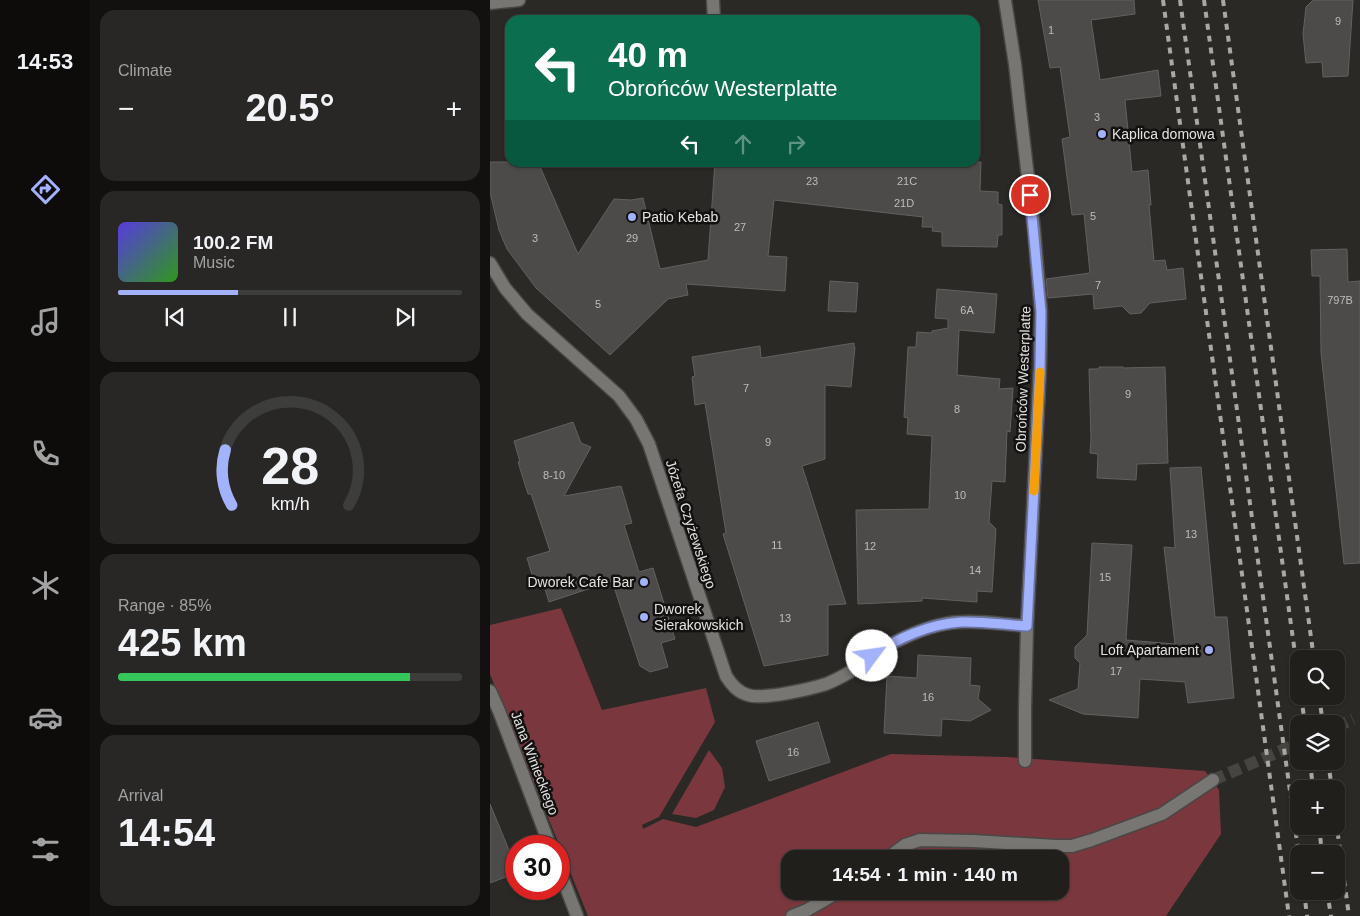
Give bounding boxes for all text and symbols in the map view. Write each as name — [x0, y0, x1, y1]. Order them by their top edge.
house number: 9 — [1335, 15, 1341, 27]
house number: 1 — [1048, 24, 1054, 36]
icon: left — [525, 35, 590, 100]
text: 40 m — [608, 35, 688, 74]
text: 14:53 — [17, 49, 73, 74]
text: Climate — [118, 62, 172, 79]
text: Obrońców Westerplatte — [608, 76, 837, 101]
text: 20.5° — [245, 87, 335, 129]
text: − — [118, 93, 134, 124]
text: + — [446, 93, 462, 124]
house number: 3 — [1094, 111, 1100, 123]
place label: Kaplica domowa — [1112, 126, 1215, 142]
marker: Kaplica domowa — [1096, 128, 1108, 140]
icon: left — [676, 130, 704, 158]
icon: ahead — [729, 130, 757, 158]
icon: right — [782, 130, 810, 158]
icon: directions — [28, 172, 63, 207]
pin — [1009, 174, 1051, 216]
house number: 23 — [806, 175, 818, 187]
house number: 21C — [897, 175, 917, 187]
icon: arrive — [1016, 181, 1044, 209]
house number: 21D — [894, 197, 914, 209]
place label: Patio Kebab — [642, 209, 718, 225]
house number: 5 — [1090, 210, 1096, 222]
marker: Patio Kebab — [626, 211, 638, 223]
house number: 27 — [734, 221, 746, 233]
text: 100.2 FM — [193, 232, 273, 253]
house number: 3 — [532, 232, 538, 244]
house number: 29 — [626, 232, 638, 244]
text: Music — [193, 254, 235, 271]
house number: 7 — [1095, 279, 1101, 291]
house number: 797B — [1327, 294, 1353, 306]
house number: 5 — [595, 298, 601, 310]
icon: previous — [161, 303, 189, 331]
icon: pause — [276, 303, 304, 331]
icon: next — [391, 303, 419, 331]
icon: music — [28, 304, 63, 339]
house number: 6A — [960, 304, 974, 316]
street label: Obrońców Westerplatte — [1012, 306, 1034, 452]
house number: 7 — [743, 382, 749, 394]
house number: 9 — [1125, 388, 1131, 400]
house number: 8 — [954, 403, 960, 415]
icon: phone — [28, 436, 63, 471]
house number: 9 — [765, 436, 771, 448]
text: 28 — [261, 437, 319, 495]
street label: Józefa Czyżewskiego — [663, 458, 719, 591]
house number: 8-10 — [543, 469, 565, 481]
house number: 10 — [954, 489, 966, 501]
text: km/h — [271, 494, 309, 514]
house number: 13 — [1185, 528, 1197, 540]
house number: 11 — [771, 539, 783, 551]
house number: 12 — [864, 540, 876, 552]
house number: 14 — [969, 564, 981, 576]
icon: climate — [28, 568, 63, 603]
house number: 15 — [1099, 571, 1111, 583]
place label: Dworek Cafe Bar — [527, 574, 634, 590]
marker: Dworek Cafe Bar — [638, 576, 650, 588]
text: Range · 85% — [118, 597, 211, 614]
place label: Dworek Sierakowskich — [654, 601, 743, 633]
marker: Dworek Sierakowskich — [638, 611, 650, 623]
house number: 13 — [779, 612, 791, 624]
text: 425 km — [118, 622, 247, 664]
position arrow — [845, 629, 897, 681]
place label: Loft Apartament — [1100, 642, 1199, 658]
marker: Loft Apartament — [1203, 644, 1215, 656]
map controls — [1290, 650, 1345, 900]
button: search — [1290, 650, 1345, 705]
house number: 17 — [1110, 665, 1122, 677]
house number: 16 — [922, 691, 934, 703]
icon: car — [28, 700, 63, 735]
street label: Jana Winieckiego — [508, 709, 562, 817]
button: layers — [1290, 715, 1345, 770]
house number: 16 — [787, 746, 799, 758]
button: + — [1290, 780, 1345, 835]
text: Arrival — [118, 787, 163, 804]
text: 14:54 — [118, 812, 215, 854]
icon: filters — [28, 832, 63, 867]
speed limit sign: 30 — [505, 835, 570, 900]
button: − — [1290, 845, 1345, 900]
text: 14:54 · 1 min · 140 m — [832, 864, 1018, 885]

